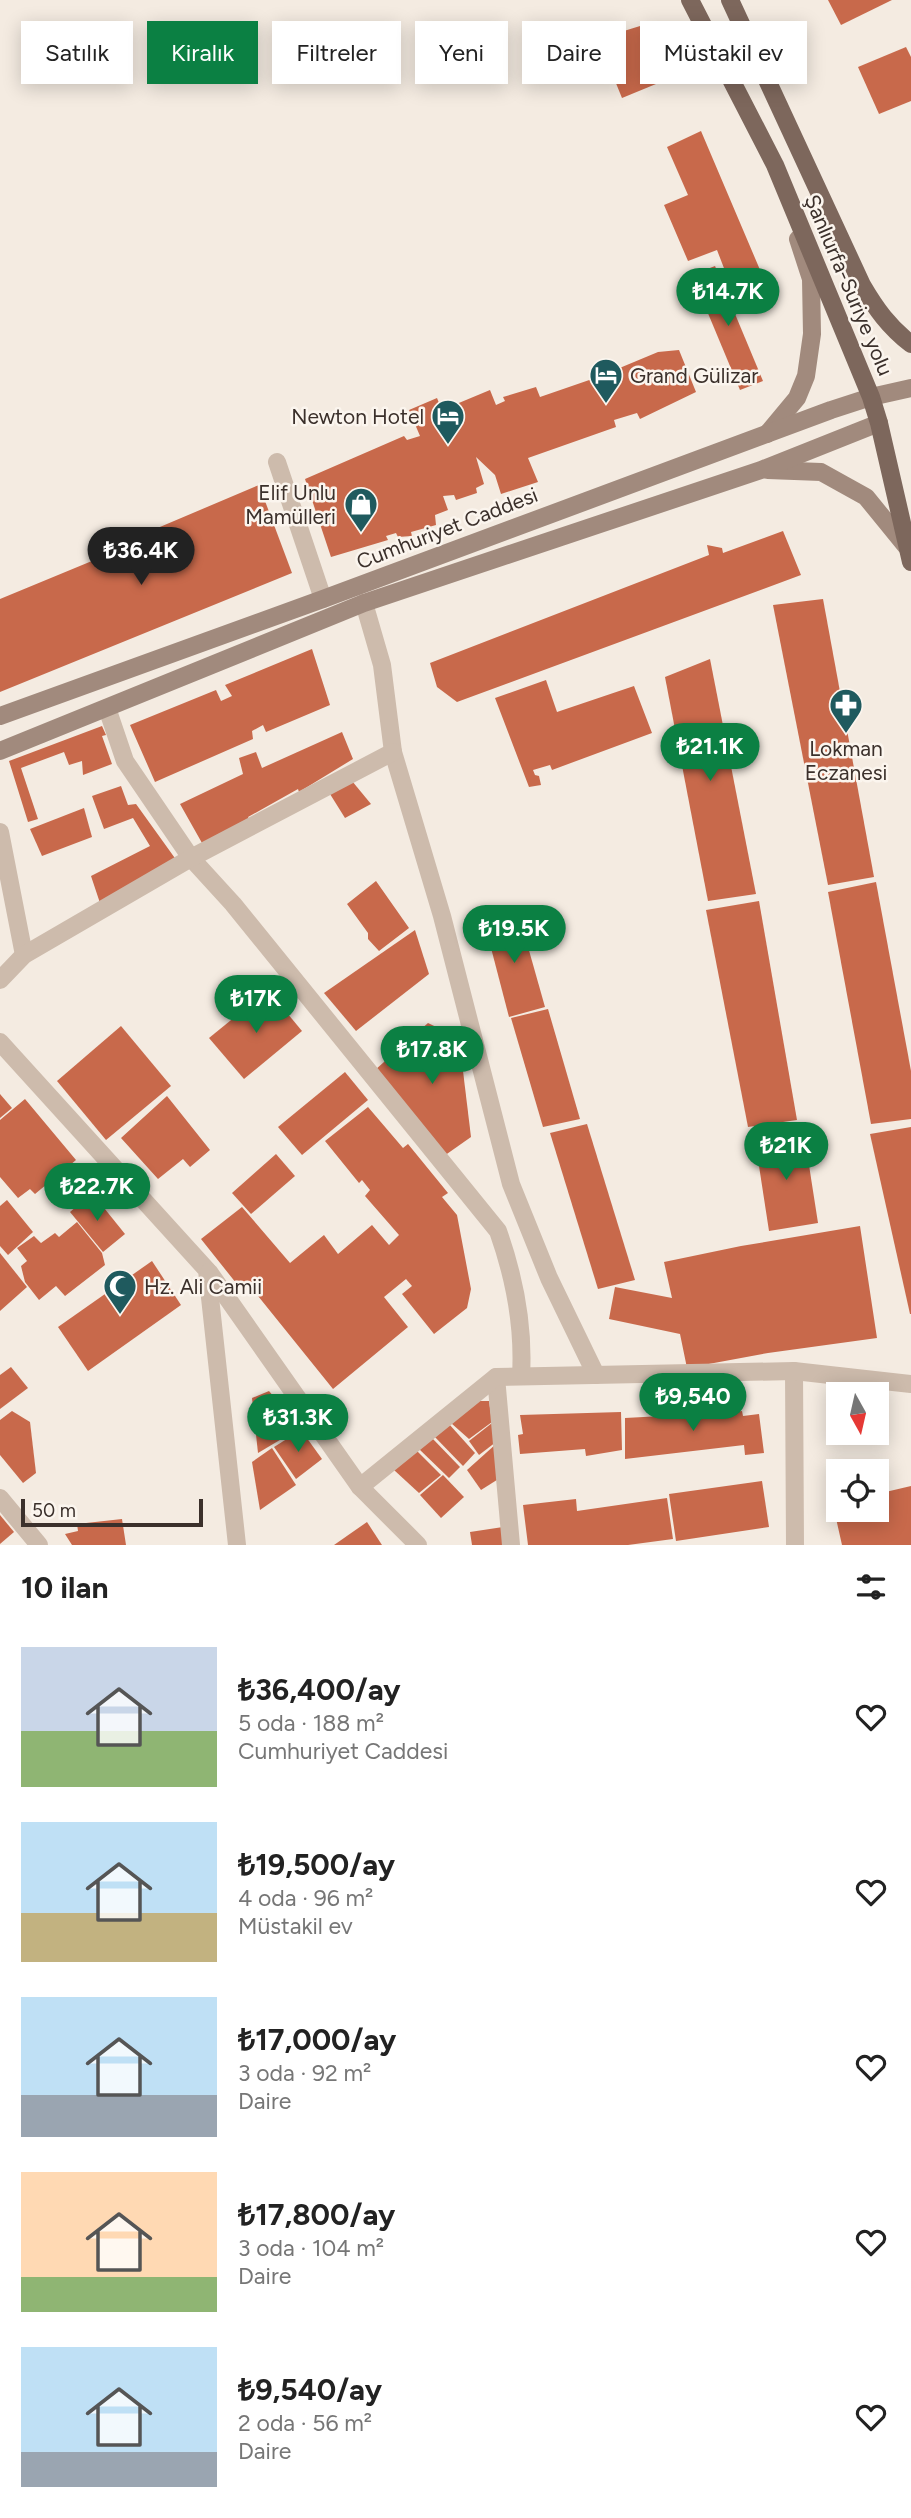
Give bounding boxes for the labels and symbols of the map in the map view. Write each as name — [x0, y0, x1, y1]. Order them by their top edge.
street label: Şanlıurfa-Suriye yolu — [800, 191, 898, 379]
pin: ₺14.7K — [671, 268, 785, 328]
hotel icon: Grand Gülizar — [587, 356, 625, 405]
place label: Grand Gülizar — [630, 363, 758, 388]
hotel icon: Newton Hotel — [429, 397, 467, 446]
place label: Newton Hotel — [291, 404, 424, 429]
place label: Elif Unlu Mamülleri — [245, 480, 336, 529]
street label: Cumhuriyet Caddesi — [353, 482, 541, 574]
shop icon: Elif Unlu Mamülleri — [342, 485, 380, 534]
pin: ₺36.4K — [84, 528, 198, 587]
pharmacy icon: Lokman Eczanesi — [827, 686, 865, 735]
pin: ₺21.1K — [653, 724, 767, 783]
place label: Lokman Eczanesi — [805, 736, 887, 785]
pin: ₺19.5K — [457, 906, 571, 965]
pin: ₺17K — [215, 976, 297, 1035]
pin: ₺17.8K — [375, 1026, 489, 1086]
pin: ₺21K — [745, 1122, 827, 1182]
pin: ₺22.7K — [40, 1164, 154, 1223]
mosque icon: Hz. Ali Camii — [101, 1267, 139, 1316]
place label: Hz. Ali Camii — [144, 1274, 262, 1299]
pin: ₺9,540 — [636, 1374, 750, 1433]
north arrow — [826, 1382, 889, 1446]
pin: ₺31.3K — [241, 1394, 355, 1454]
scale bar — [21, 1496, 203, 1528]

